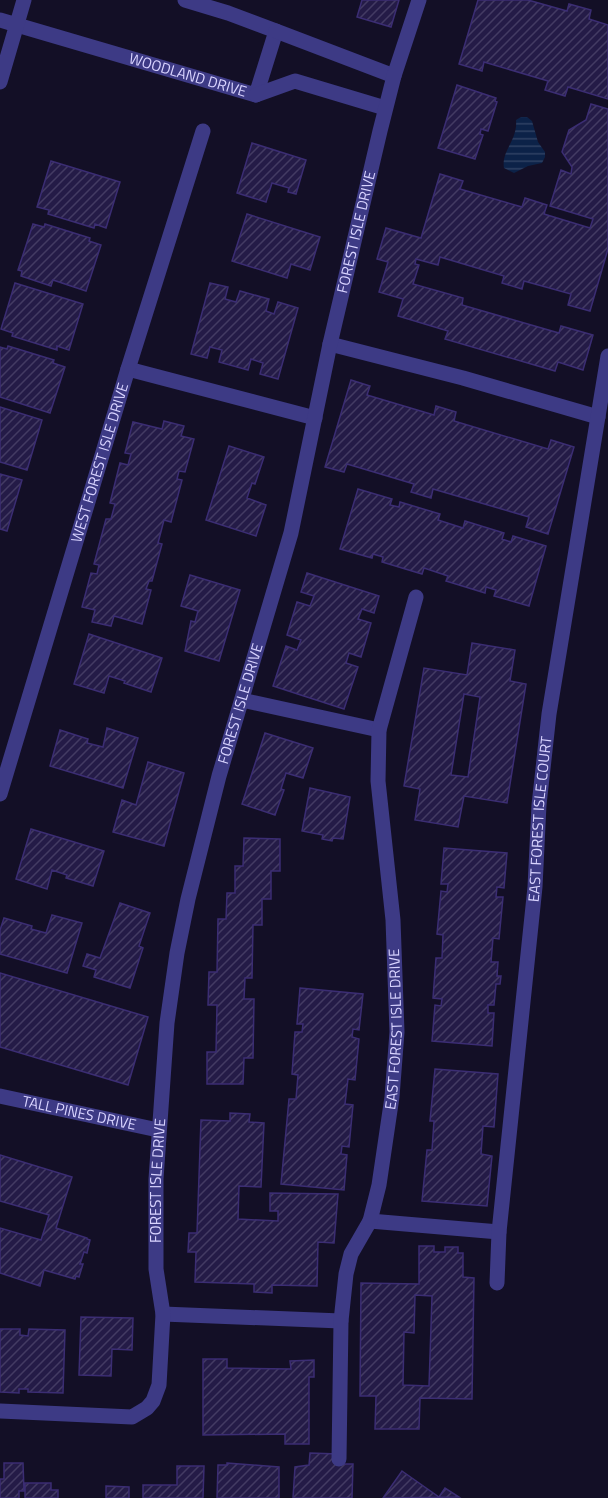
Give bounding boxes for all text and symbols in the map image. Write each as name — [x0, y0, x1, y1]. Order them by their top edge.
street label: WOODLAND DRIVE — [126, 46, 250, 103]
street label: FOREST ISLE DRIVE — [330, 169, 381, 295]
street label: WEST FOREST ISLE DRIVE — [64, 380, 134, 545]
street label: FOREST ISLE DRIVE — [211, 640, 269, 767]
street label: EAST FOREST ISLE COURT — [522, 735, 557, 903]
street label: EAST FOREST ISLE DRIVE — [378, 948, 408, 1111]
street label: TALL PINES DRIVE — [20, 1089, 138, 1136]
street label: FOREST ISLE DRIVE — [144, 1117, 171, 1243]

